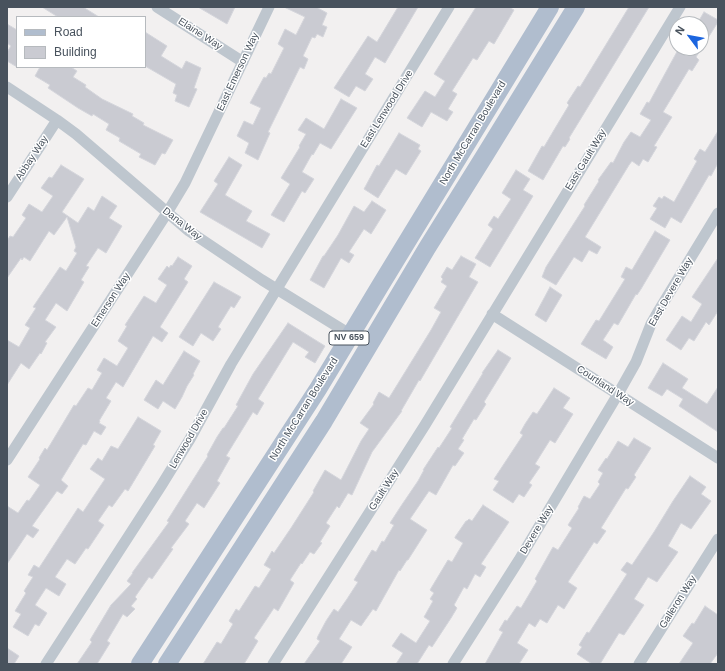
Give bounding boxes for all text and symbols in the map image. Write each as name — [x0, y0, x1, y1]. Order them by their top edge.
street label: Elaine Way — [176, 15, 224, 53]
legend — [16, 16, 146, 68]
north arrow — [669, 16, 709, 56]
text: N — [672, 24, 687, 37]
text: Road — [54, 25, 83, 39]
street label: East Emerson Way — [215, 31, 261, 113]
text: Building — [54, 45, 97, 59]
street label: East Lenwood Drive — [358, 68, 416, 150]
street label: North McCarran Boulevard — [437, 79, 509, 187]
street label: East Gault Way — [563, 127, 609, 193]
street label: Abbay Way — [13, 133, 51, 183]
street label: Dana Way — [160, 205, 204, 243]
street label: East Devere Way — [646, 255, 696, 329]
street label: Emerson Way — [89, 271, 133, 329]
road number: NV 659 — [329, 331, 369, 345]
street label: North McCarran Boulevard — [267, 355, 341, 463]
street label: Courtland Way — [574, 363, 636, 409]
street label: Lenwood Drive — [167, 407, 211, 471]
street label: Gault Way — [367, 467, 401, 513]
street label: Devere Way — [518, 503, 556, 557]
street label: Galleron Way — [657, 573, 699, 631]

